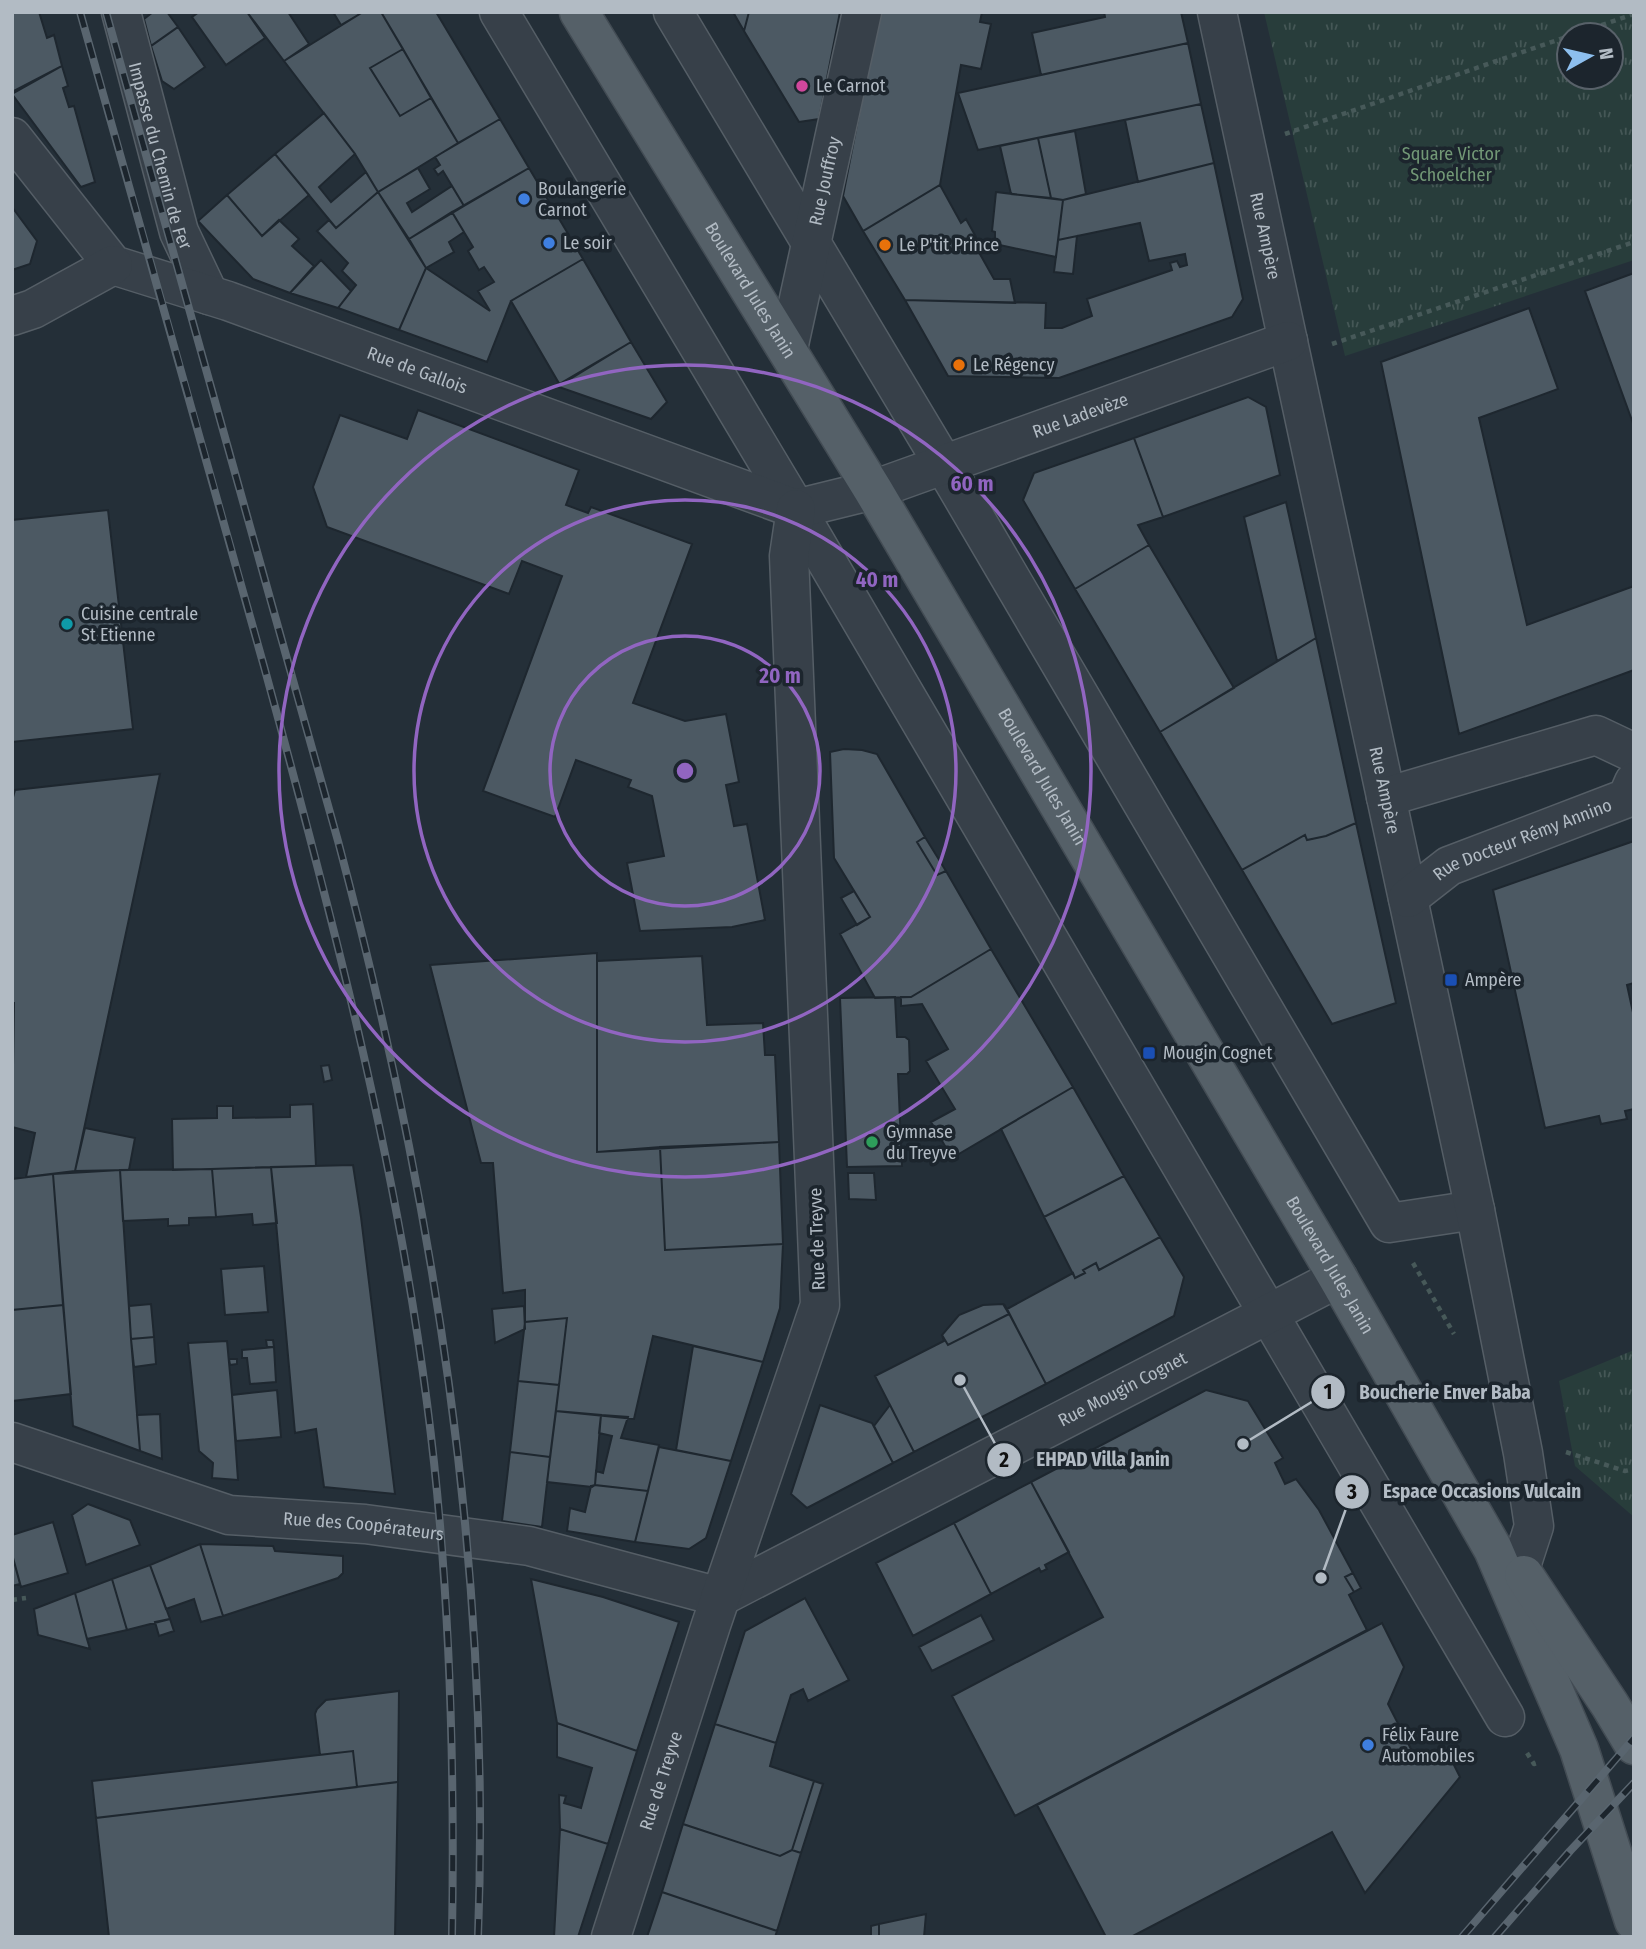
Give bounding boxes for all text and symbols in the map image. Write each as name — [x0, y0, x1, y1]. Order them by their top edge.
north arrow — [1555, 21, 1625, 91]
text: N — [1594, 46, 1619, 61]
street label: Impasse du Chemin de Fer — [124, 60, 197, 254]
place label: Le Carnot — [816, 75, 886, 97]
marker: Le Carnot — [794, 78, 810, 94]
street label: Rue Jouffroy — [804, 134, 845, 228]
park label: Square Victor Schoelcher — [1402, 143, 1501, 186]
place label: Boulangerie Carnot — [538, 178, 627, 221]
street label: Rue Ampère — [1245, 190, 1285, 282]
marker: Boulangerie Carnot — [516, 191, 532, 207]
street label: Boulevard Jules Janin — [700, 218, 800, 363]
place label: Le soir — [563, 232, 612, 254]
place label: Le P'tit Prince — [899, 234, 999, 256]
marker: Le soir — [541, 235, 557, 251]
marker: Le P'tit Prince — [877, 237, 893, 253]
street label: Rue de Gallois — [364, 342, 471, 399]
place label: Le Régency — [973, 354, 1054, 376]
marker: Le Régency — [951, 357, 967, 373]
street label: Rue Ladevèze — [1029, 388, 1131, 443]
text: 60 m — [951, 471, 993, 497]
text: 40 m — [856, 567, 898, 593]
place label: Cuisine centrale St Etienne — [81, 603, 198, 646]
marker: Cuisine centrale St Etienne — [59, 616, 75, 632]
text: 20 m — [758, 663, 801, 689]
street label: Boulevard Jules Janin — [993, 704, 1091, 849]
street label: Rue Ampère — [1364, 744, 1405, 836]
centre of rings — [673, 759, 697, 783]
street label: Rue Docteur Rémy Annino — [1428, 794, 1615, 885]
place label: Ampère — [1465, 969, 1522, 991]
marker: Ampère — [1443, 972, 1459, 988]
place label: Mougin Cognet — [1163, 1042, 1272, 1064]
marker: Mougin Cognet — [1141, 1045, 1157, 1061]
place label: Gymnase du Treyve — [886, 1121, 957, 1164]
marker: Gymnase du Treyve — [864, 1134, 880, 1150]
street label: Rue de Treyve — [804, 1187, 830, 1291]
street label: Boulevard Jules Janin — [1281, 1192, 1379, 1338]
street label: Rue Mougin Cognet — [1054, 1347, 1191, 1432]
callout: Boucherie Enver Baba — [1310, 1372, 1545, 1412]
text: 1 — [1324, 1379, 1332, 1405]
text: Boucherie Enver Baba — [1359, 1381, 1531, 1404]
callout: EHPAD Villa Janin — [987, 1440, 1184, 1480]
text: 2 — [998, 1447, 1009, 1473]
text: EHPAD Villa Janin — [1036, 1448, 1170, 1471]
callout: Espace Occasions Vulcain — [1334, 1472, 1595, 1512]
text: 3 — [1346, 1479, 1357, 1505]
text: Espace Occasions Vulcain — [1383, 1480, 1581, 1503]
street label: Rue des Coopérateurs — [283, 1508, 445, 1546]
place label: Félix Faure Automobiles — [1382, 1724, 1475, 1767]
street label: Rue de Treyve — [635, 1729, 687, 1833]
marker: Félix Faure Automobiles — [1360, 1737, 1376, 1753]

